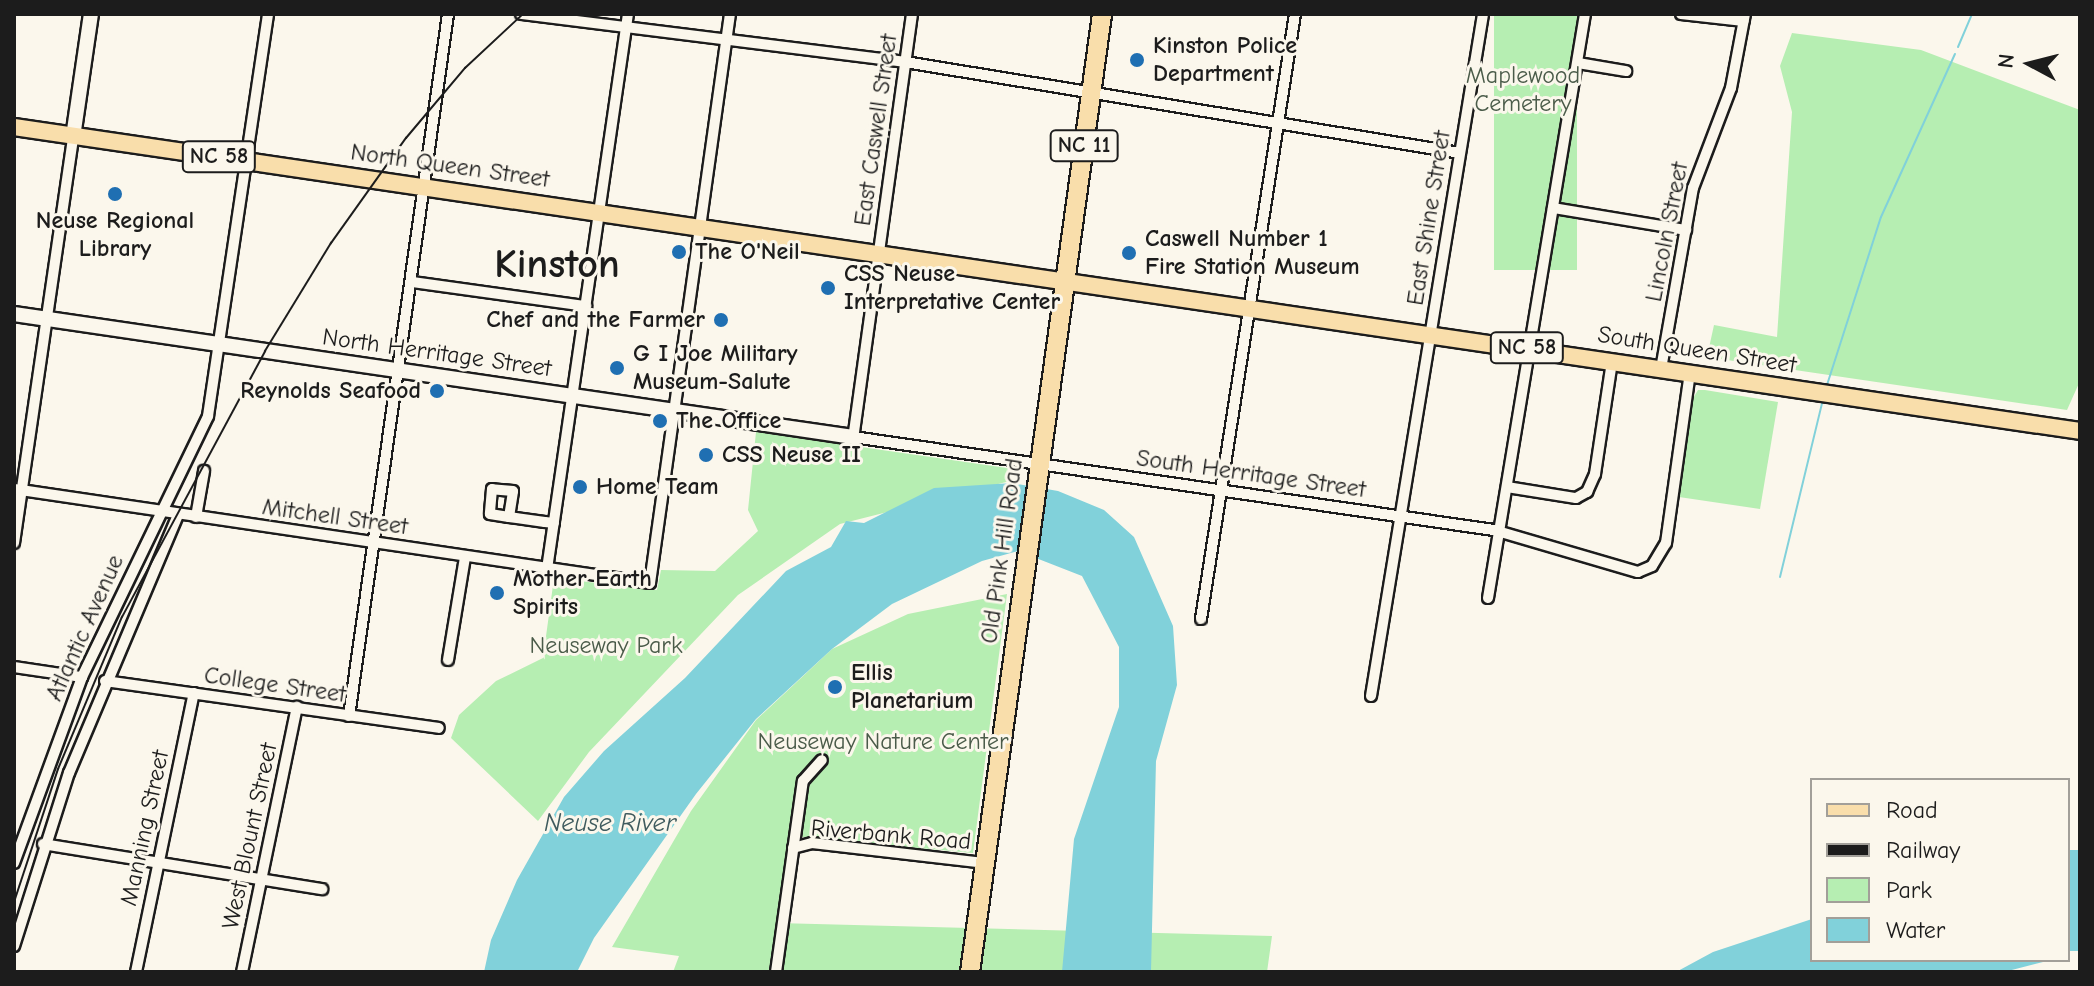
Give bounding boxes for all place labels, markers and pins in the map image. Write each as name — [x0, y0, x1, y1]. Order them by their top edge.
place label: Kinston Police Department — [1153, 32, 1297, 88]
marker: Kinston Police Department — [1128, 51, 1146, 69]
marker: Neuse Regional Library — [106, 185, 124, 203]
place label: Neuse Regional Library — [36, 207, 194, 263]
place label: Caswell Number 1 Fire Station Museum — [1145, 225, 1360, 281]
place label: The O'Neil — [695, 238, 800, 266]
marker: The O'Neil — [670, 243, 688, 261]
marker: Caswell Number 1 Fire Station Museum — [1120, 244, 1138, 262]
place label: CSS Neuse Interpretative Center — [844, 260, 1060, 316]
marker: CSS Neuse Interpretative Center — [819, 279, 837, 297]
place label: Chef and the Farmer — [486, 306, 705, 334]
marker: Chef and the Farmer — [712, 311, 730, 329]
place label: G I Joe Military Museum-Salute — [633, 340, 798, 396]
marker: G I Joe Military Museum-Salute — [608, 359, 626, 377]
place label: Reynolds Seafood — [240, 377, 421, 405]
marker: Reynolds Seafood — [428, 382, 446, 400]
place label: The Office — [676, 407, 781, 435]
marker: The Office — [651, 412, 669, 430]
place label: CSS Neuse II — [722, 441, 861, 469]
marker: CSS Neuse II — [697, 446, 715, 464]
place label: Home Team — [596, 473, 719, 501]
marker: Home Team — [571, 478, 589, 496]
place label: Mother Earth Spirits — [513, 565, 652, 621]
marker: Mother Earth Spirits — [488, 584, 506, 602]
place label: Ellis Planetarium — [851, 659, 973, 715]
marker: Ellis Planetarium — [826, 678, 844, 696]

